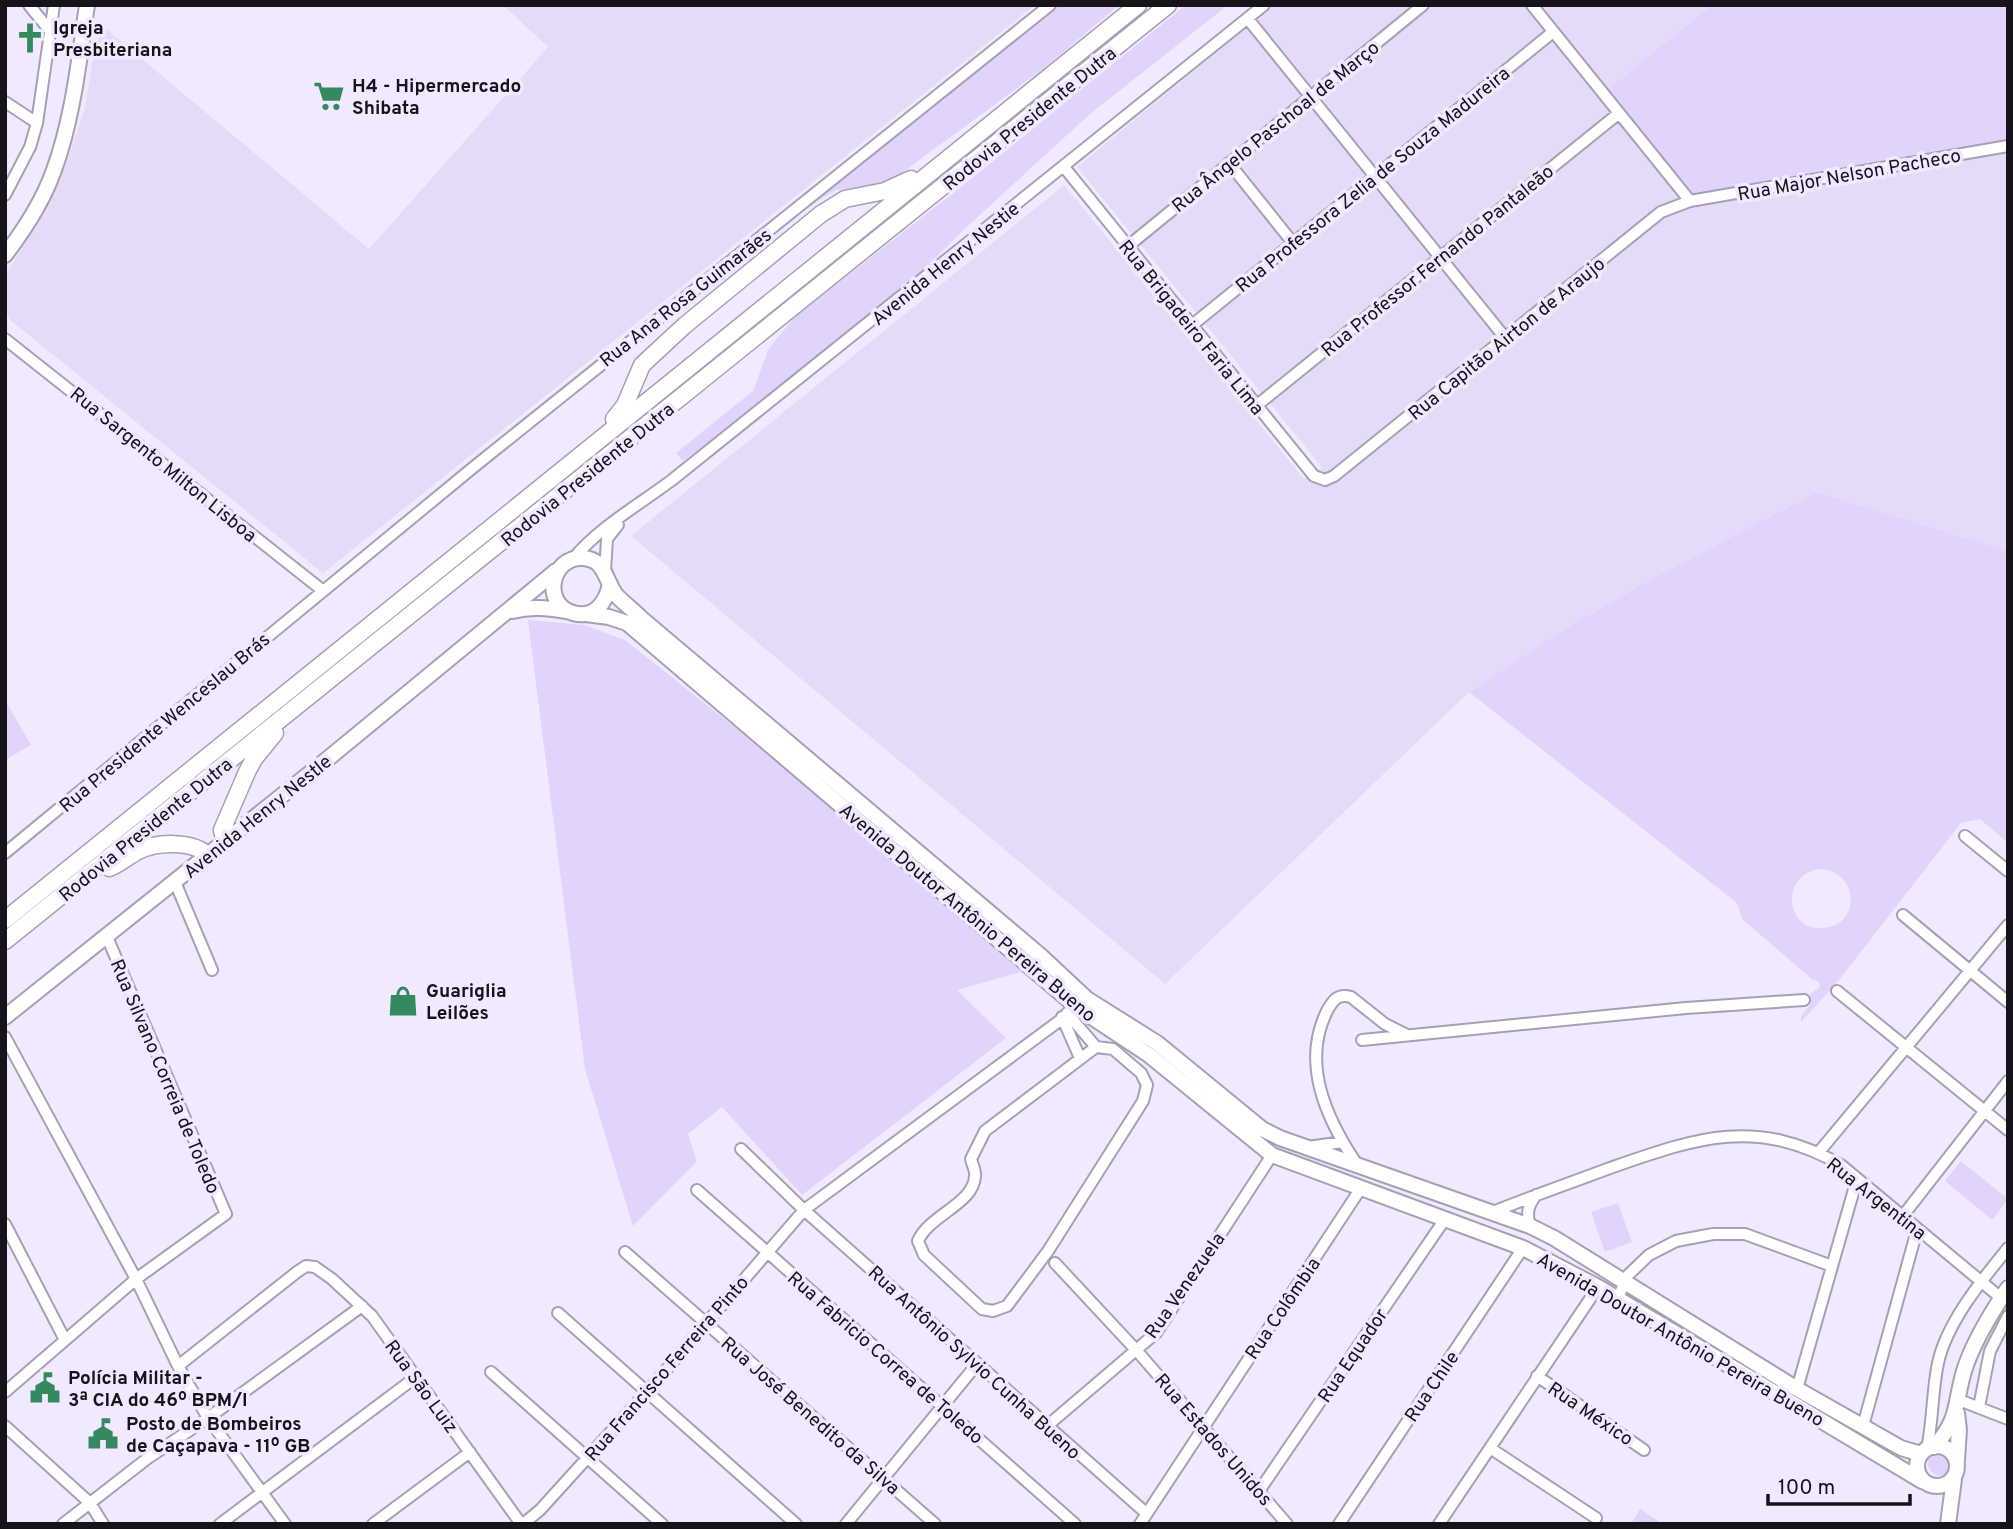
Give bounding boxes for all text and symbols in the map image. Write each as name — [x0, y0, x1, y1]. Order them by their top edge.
place label: Igreja Presbiteriana — [53, 17, 172, 63]
church icon: Igreja Presbiteriana — [13, 21, 47, 55]
street label: Rua Ângelo Paschoal de Março — [1167, 36, 1385, 219]
street label: Rodovia Presidente Dutra — [939, 42, 1122, 197]
street label: Rua Professora Zelia de Souza Madureira — [1231, 62, 1515, 299]
place label: H4 - Hipermercado Shibata — [352, 75, 521, 121]
supermarket icon: H4 - Hipermercado Shibata — [312, 79, 346, 113]
street label: Rua Major Nelson Pacheco — [1736, 144, 1963, 207]
street label: Rua Professor Fernando Pantaleão — [1317, 160, 1559, 363]
street label: Avenida Henry Nestie — [867, 197, 1025, 332]
street label: Rua Ana Rosa Guimarães — [595, 224, 777, 373]
street label: Rua Brigadeiro Faria Lima — [1112, 236, 1269, 421]
street label: Rua Capitão Airton de Araujo — [1404, 253, 1611, 426]
street label: Rua Sargento Milton Lisboa — [64, 383, 261, 548]
street label: Rodovia Presidente Dutra — [497, 398, 680, 553]
street label: Rua Presidente Wenceslau Brás — [55, 628, 275, 819]
street label: Avenida Henry Nestle — [179, 750, 337, 885]
street label: Rodovia Presidente Dutra — [55, 753, 238, 908]
street label: Avenida Doutor Antônio Pereira Bueno — [833, 799, 1100, 1028]
street label: Rua Silvano Correia de Toledo — [104, 956, 225, 1198]
place label: Guariglia Leilões — [426, 980, 507, 1026]
shop icon: Guariglia Leilões — [386, 984, 420, 1018]
street label: Rua Argentina — [1821, 1153, 1931, 1246]
street label: Rua Venezuela — [1140, 1228, 1231, 1344]
street label: Avenida Doutor Antônio Pereira Bueno — [1532, 1248, 1828, 1433]
street label: Rua Colômbia — [1241, 1254, 1327, 1365]
street label: Rua Antônio Sylvio Cunha Bueno — [862, 1261, 1085, 1466]
street label: Rua Fabricio Correa de Toledo — [782, 1267, 988, 1450]
street label: Rua Francisco Ferreira Pinto — [580, 1272, 755, 1467]
street label: Rua Equador — [1313, 1304, 1394, 1408]
street label: Rua José Benedito da Silva — [715, 1332, 904, 1501]
street label: Rua São Luiz — [378, 1336, 462, 1439]
street label: Rua Chile — [1400, 1347, 1465, 1427]
place label: Polícia Militar - 3ª CIA do 46º BPM/I — [68, 1367, 248, 1413]
street label: Rua Estados Unidos — [1148, 1369, 1277, 1511]
public building icon: Polícia Militar - 3ª CIA do 46º BPM/I — [28, 1371, 62, 1405]
street label: Rua México — [1543, 1377, 1637, 1452]
place label: Posto de Bombeiros de Caçapava - 11º GB — [126, 1413, 310, 1459]
public building icon: Posto de Bombeiros de Caçapava - 11º GB — [86, 1417, 120, 1451]
scale bar — [1768, 1462, 1910, 1506]
text: 100 m — [1778, 1475, 1835, 1502]

